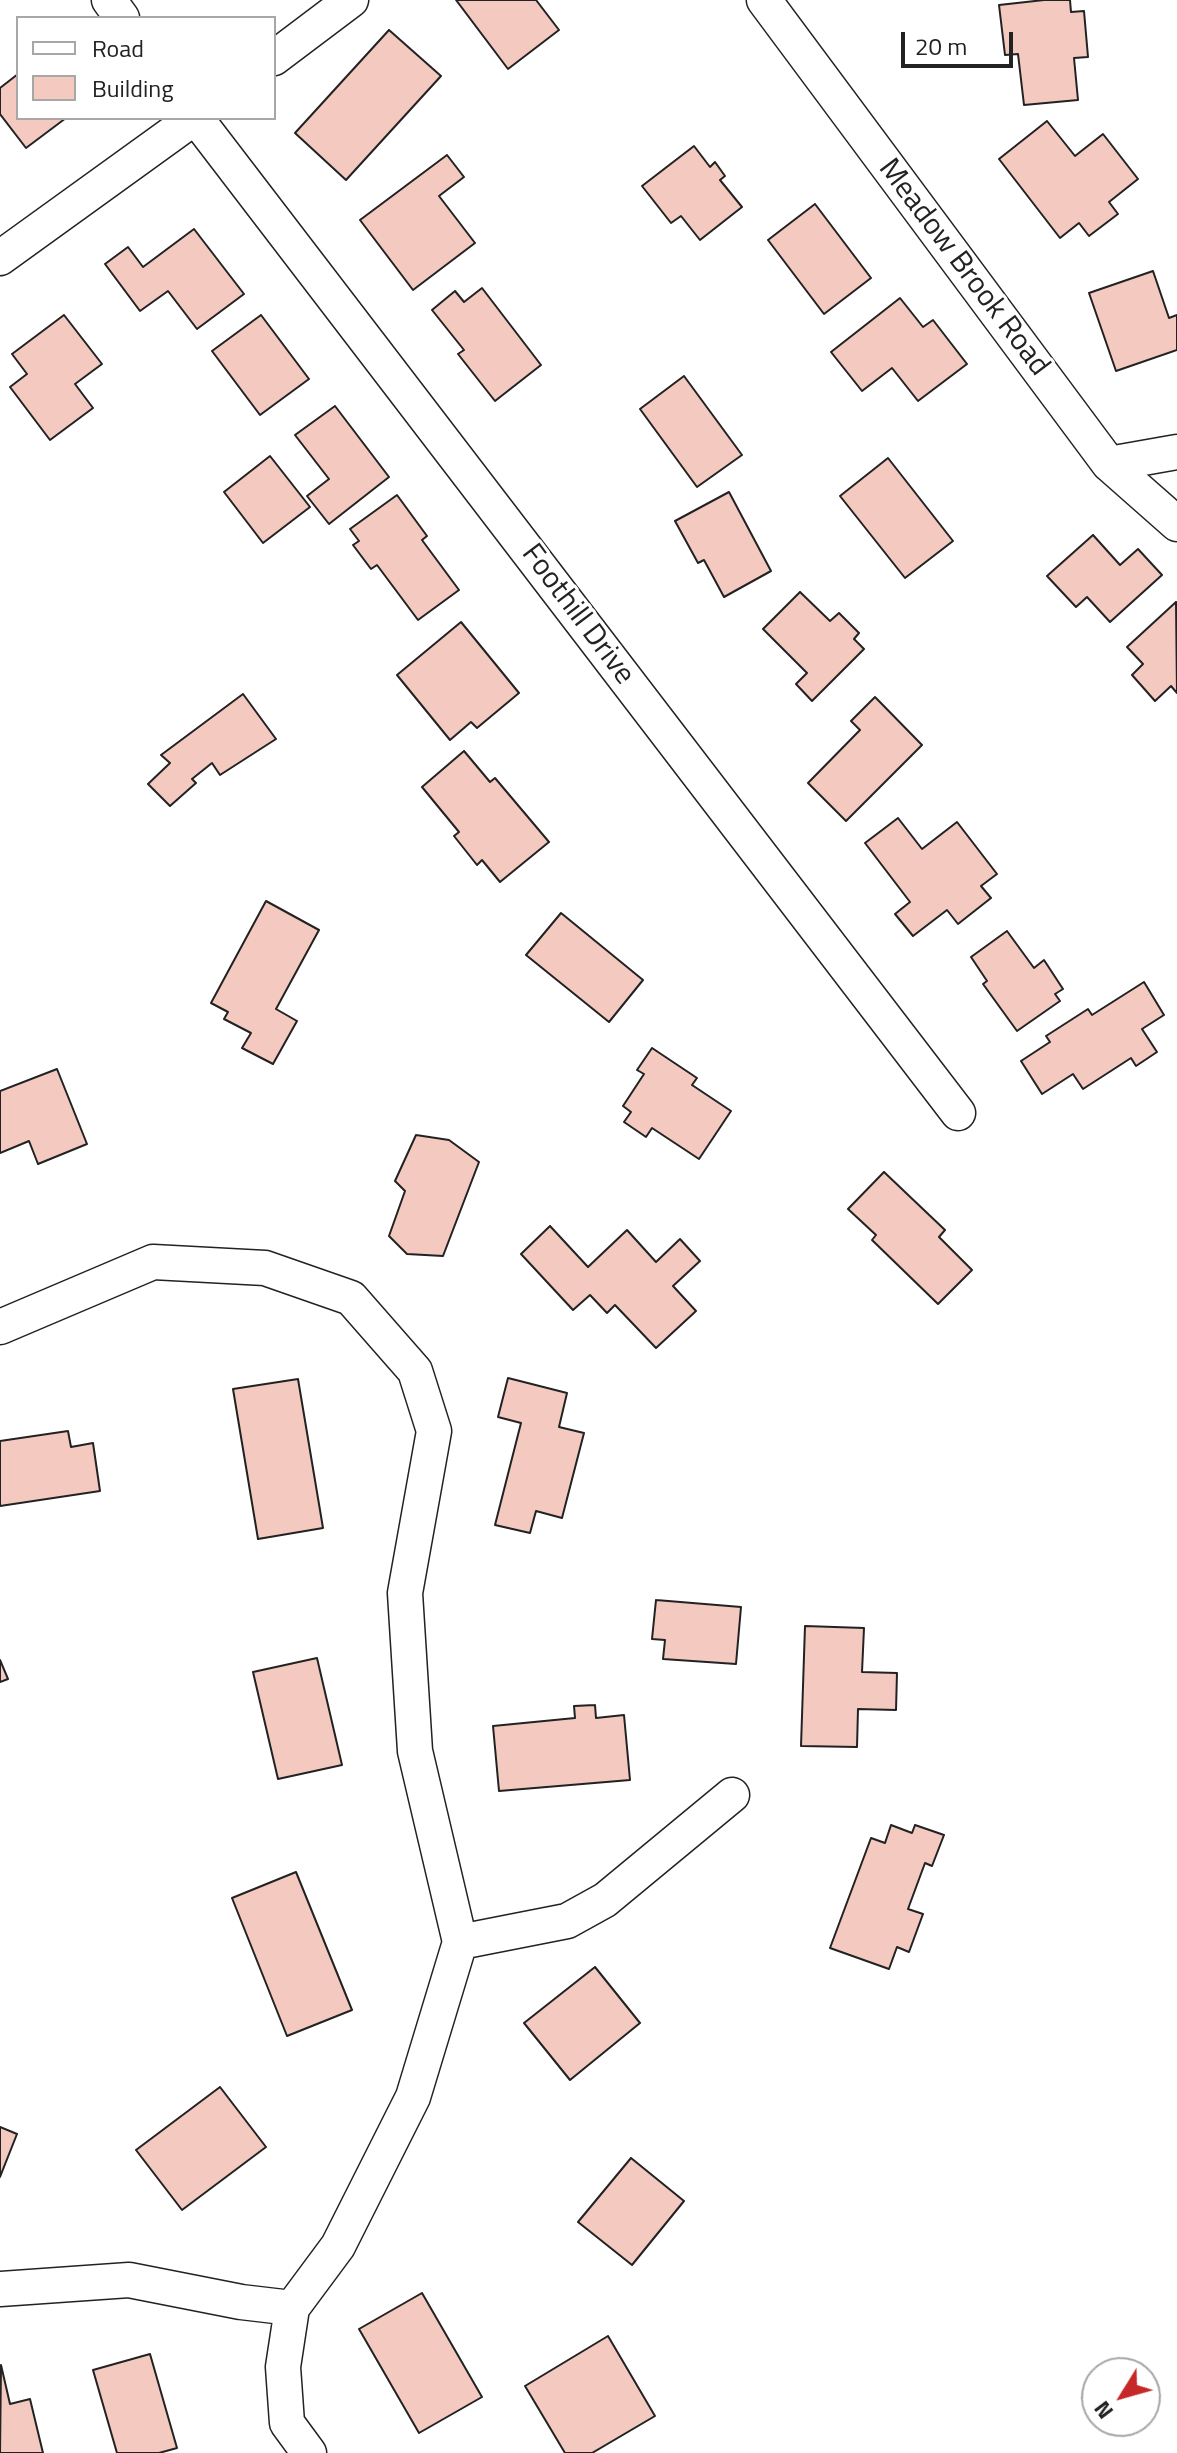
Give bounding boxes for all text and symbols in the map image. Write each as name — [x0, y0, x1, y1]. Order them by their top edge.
legend — [16, 16, 276, 120]
scale bar — [905, 16, 1017, 66]
text: 20 m — [915, 28, 967, 64]
text: Road — [92, 30, 144, 66]
text: Building — [92, 70, 174, 106]
street label: Meadow Brook Road — [870, 152, 1056, 384]
street label: Foothill Drive — [513, 538, 641, 692]
north arrow — [1081, 2357, 1161, 2437]
text: N — [1085, 2394, 1122, 2427]

